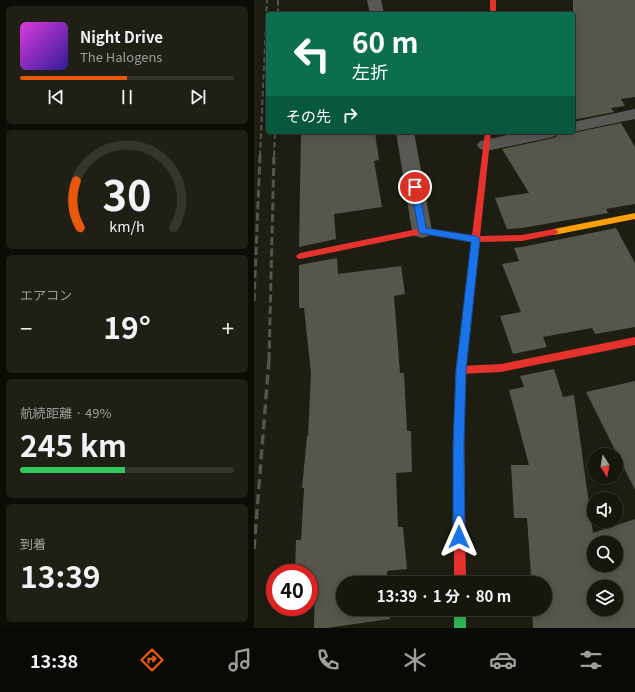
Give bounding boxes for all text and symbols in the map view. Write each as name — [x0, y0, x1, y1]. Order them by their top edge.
text: 60 m — [352, 21, 418, 61]
text: Night Drive — [80, 26, 163, 47]
icon: left — [286, 28, 338, 80]
text: The Halogens — [80, 47, 162, 66]
text: 左折 — [352, 58, 388, 84]
icon: previous — [45, 86, 67, 108]
icon: pause — [116, 86, 138, 108]
icon: next — [187, 86, 209, 108]
icon: right — [339, 104, 361, 126]
text: その先 — [286, 105, 331, 126]
text: 30 — [102, 162, 152, 222]
pin — [398, 170, 432, 204]
icon: arrive — [404, 176, 426, 198]
text: km/h — [109, 214, 145, 235]
text: エアコン — [20, 285, 72, 304]
text: 19° — [103, 304, 151, 348]
text: − — [20, 311, 32, 343]
text: + — [222, 311, 234, 343]
text: 航続距離 · 49% — [20, 403, 112, 422]
text: 245 km — [20, 422, 127, 466]
north arrow — [587, 448, 623, 484]
map controls — [587, 448, 623, 616]
button: sound — [587, 492, 623, 528]
position arrow — [438, 516, 480, 558]
text: 到着 — [20, 534, 46, 553]
button: search — [587, 536, 623, 572]
text: 13:39 — [20, 553, 101, 597]
speed limit sign: 40 — [266, 564, 318, 616]
button: layers — [587, 580, 623, 616]
text: 13:39 · 1 分 · 80 m — [377, 585, 511, 606]
icon: directions — [138, 646, 166, 674]
icon: music — [226, 646, 254, 674]
icon: phone — [314, 646, 342, 674]
icon: climate — [401, 646, 429, 674]
icon: car — [489, 646, 517, 674]
icon: filters — [577, 646, 605, 674]
text: 13:38 — [30, 647, 78, 673]

